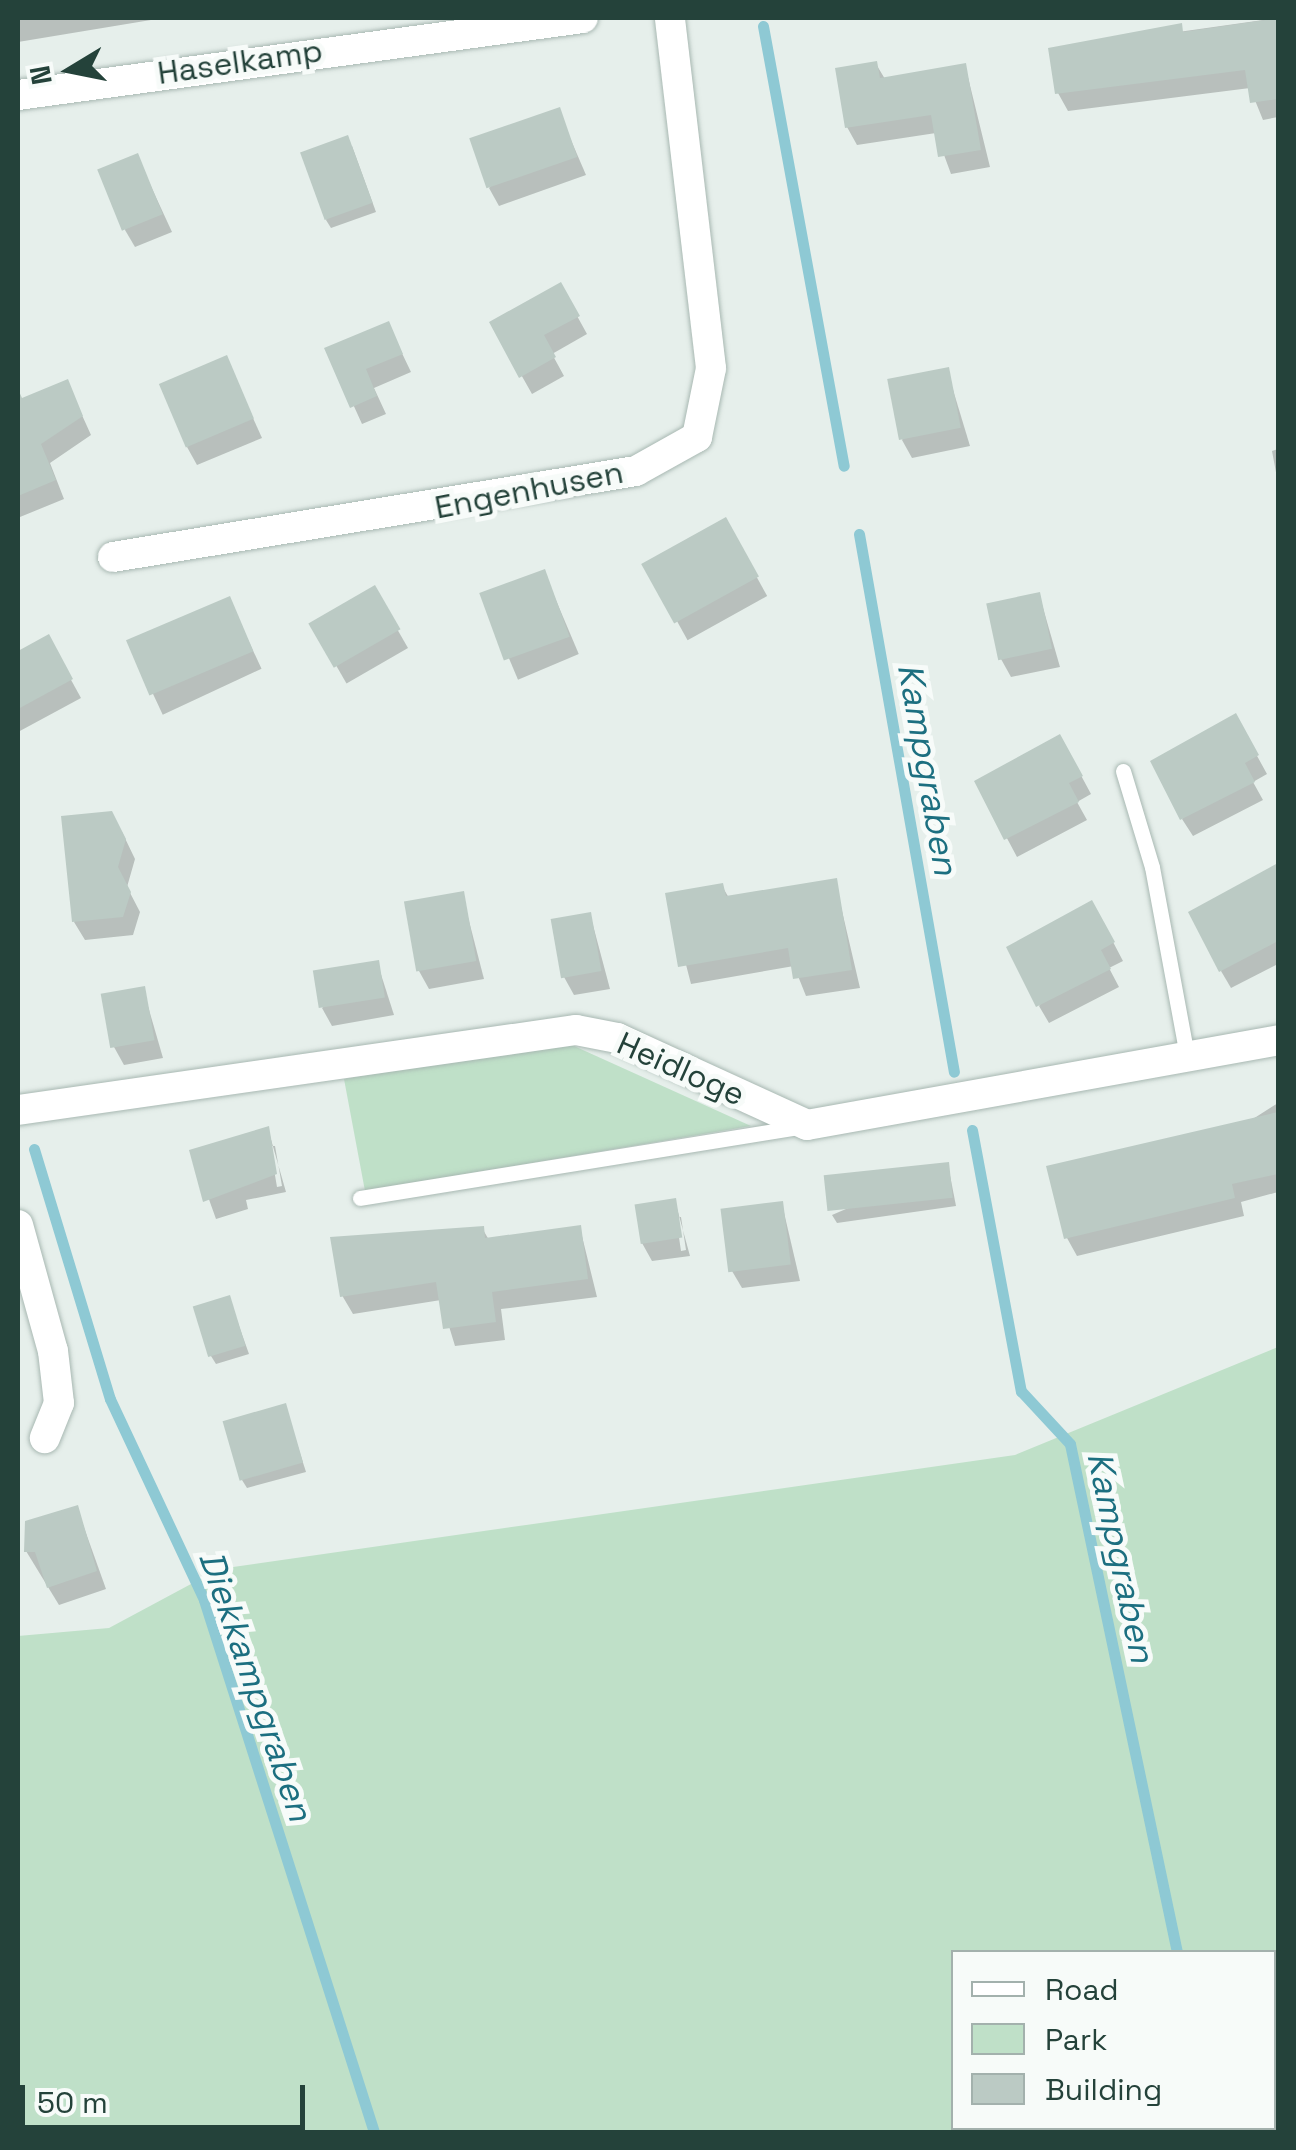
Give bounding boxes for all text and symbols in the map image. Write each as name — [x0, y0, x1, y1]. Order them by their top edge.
north arrow — [20, 20, 120, 120]
street label: Haselkamp — [155, 31, 325, 93]
text: N — [21, 63, 60, 88]
street label: Engenhusen — [432, 453, 626, 527]
water label: Kampgraben — [889, 660, 967, 878]
street label: Heidloge — [611, 1024, 751, 1114]
water label: Kampgraben — [1078, 1448, 1164, 1666]
water label: Diekkampgraben — [190, 1546, 322, 1826]
legend — [951, 1950, 1276, 2130]
text: Road — [1045, 1970, 1119, 2009]
text: Park — [1045, 2020, 1107, 2059]
scale bar — [25, 2065, 310, 2127]
text: Building — [1045, 2070, 1162, 2109]
text: 50 m — [37, 2083, 108, 2122]

